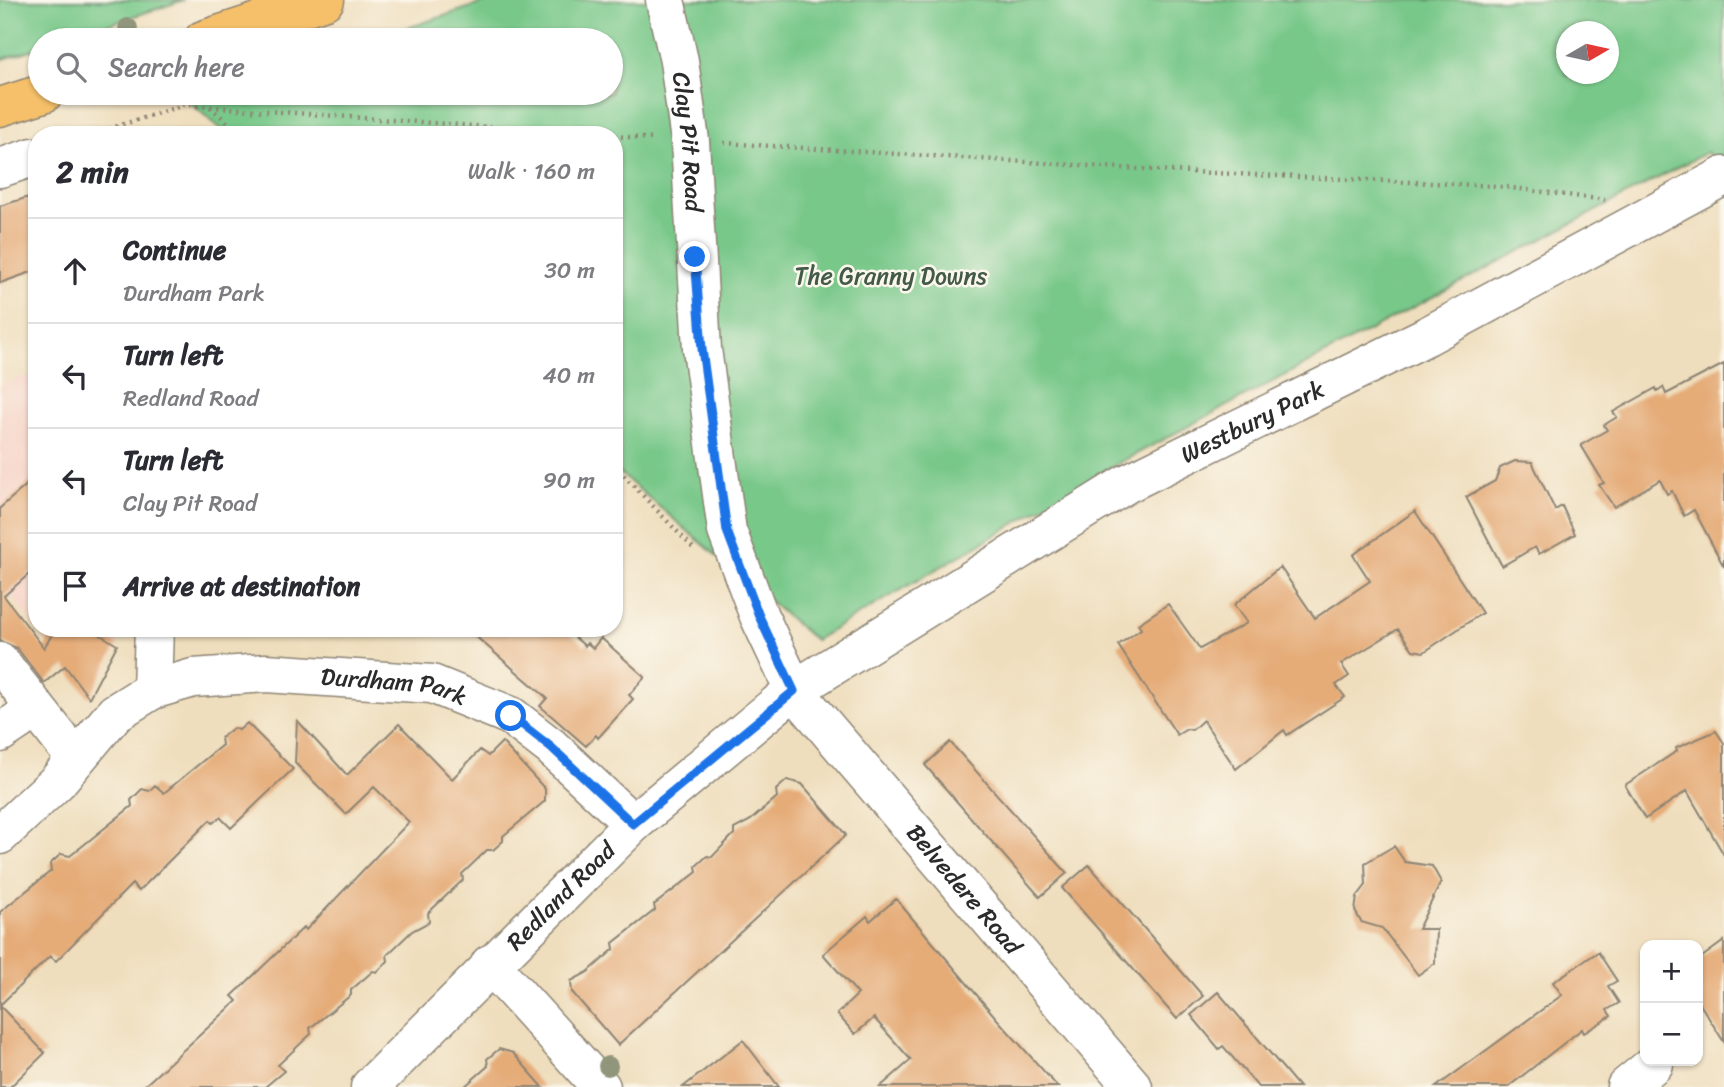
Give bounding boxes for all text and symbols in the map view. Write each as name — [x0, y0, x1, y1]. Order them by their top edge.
north arrow — [1556, 21, 1619, 84]
search box — [28, 28, 623, 105]
text: Search here — [108, 44, 245, 90]
icon: search — [52, 48, 90, 86]
street label: Clay Pit Road — [660, 69, 715, 215]
text: 2 min — [56, 145, 129, 199]
text: Walk · 160 m — [468, 151, 595, 192]
text: Continue — [123, 227, 226, 273]
route end — [679, 241, 710, 272]
text: 30 m — [544, 250, 595, 291]
icon: ahead — [56, 252, 94, 290]
park label: The Granny Downs — [795, 255, 987, 297]
text: Durdham Park — [123, 273, 265, 314]
text: Turn left — [123, 332, 223, 378]
text: 40 m — [542, 355, 595, 396]
icon: left — [56, 357, 94, 395]
street label: Westbury Park — [1173, 368, 1332, 475]
text: Redland Road — [123, 378, 259, 419]
text: Turn left — [123, 437, 223, 483]
text: 90 m — [543, 460, 595, 501]
icon: left — [56, 462, 94, 500]
text: Clay Pit Road — [123, 483, 257, 524]
text: Arrive at destination — [123, 563, 360, 609]
icon: arrive — [56, 567, 94, 605]
street label: Durdham Park — [319, 656, 474, 717]
route start — [495, 700, 526, 731]
street label: Belvedere Road — [896, 814, 1034, 965]
street label: Redland Road — [496, 830, 627, 961]
map controls — [1640, 940, 1703, 1066]
button: + — [1640, 940, 1703, 1003]
button: − — [1640, 1003, 1703, 1066]

